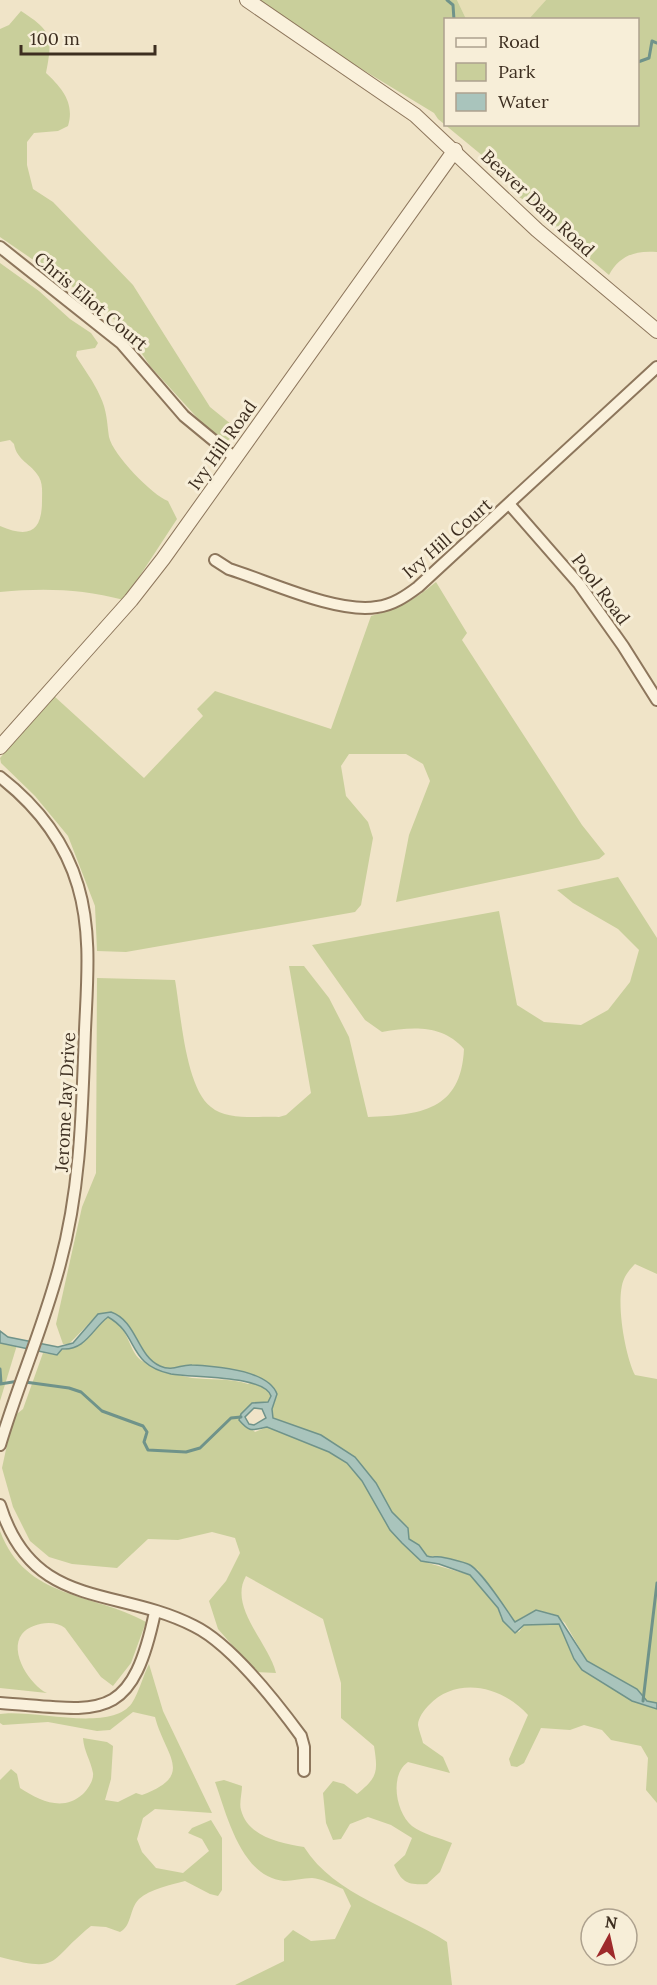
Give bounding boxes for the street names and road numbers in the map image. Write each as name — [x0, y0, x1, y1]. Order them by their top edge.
street label: Beaver Dam Road — [477, 145, 600, 262]
street label: Chris Eliot Court — [29, 247, 153, 355]
street label: Ivy Hill Road — [183, 395, 261, 494]
street label: Ivy Hill Court — [397, 493, 497, 583]
street label: Pool Road — [567, 549, 635, 629]
street label: Jerome Jay Drive — [50, 1031, 80, 1173]

